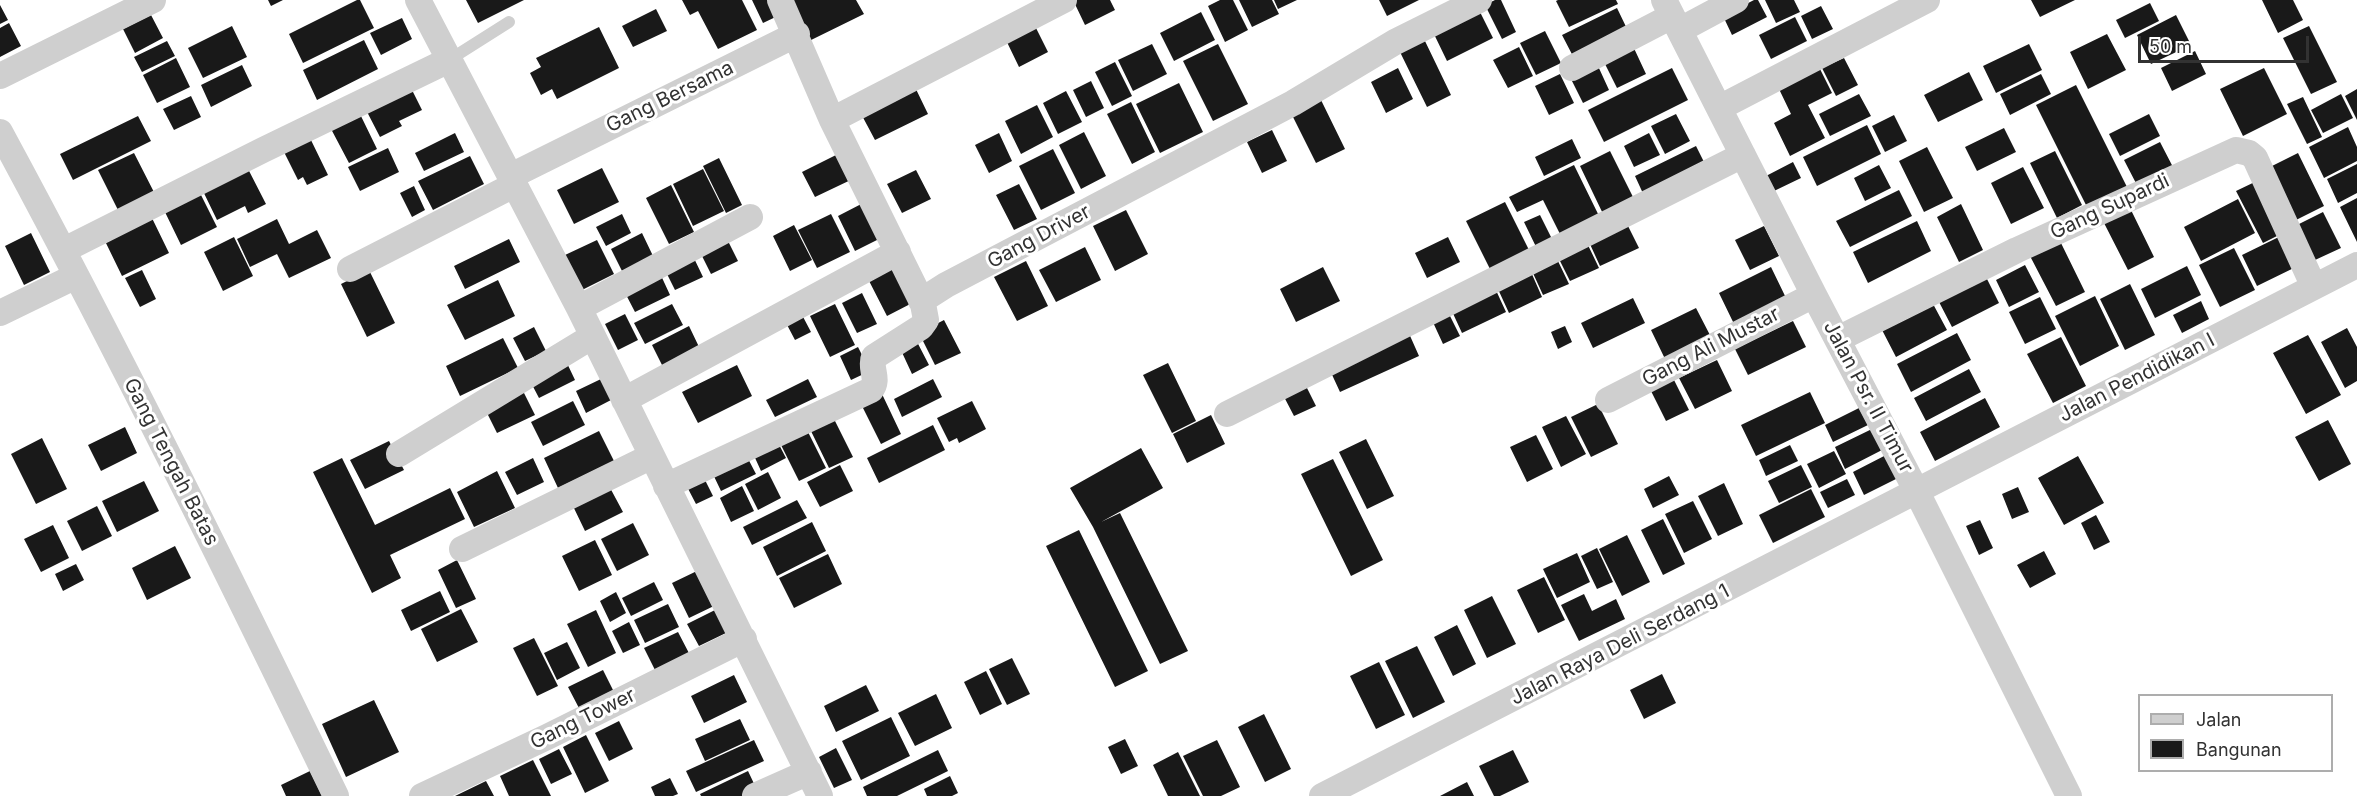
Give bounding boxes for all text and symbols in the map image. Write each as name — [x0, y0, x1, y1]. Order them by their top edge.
scale bar — [2141, 24, 2312, 62]
text: 50 m — [2149, 36, 2192, 57]
street label: Gang Bersama — [602, 56, 738, 138]
street label: Gang Supardi — [2047, 169, 2173, 245]
street label: Gang Driver — [983, 200, 1095, 274]
street label: Gang Ali Mustar — [1638, 302, 1784, 392]
street label: Jalan Psr. II Timur — [1818, 317, 1918, 477]
street label: Jalan Pendidikan I — [2055, 328, 2219, 428]
street label: Gang Tengah Batas — [118, 374, 224, 550]
street label: Jalan Raya Deli Serdang 1 — [1507, 579, 1733, 711]
street label: Gang Tower — [526, 683, 640, 755]
legend — [2138, 694, 2333, 772]
text: Jalan — [2196, 709, 2241, 730]
text: Bangunan — [2196, 739, 2282, 760]

